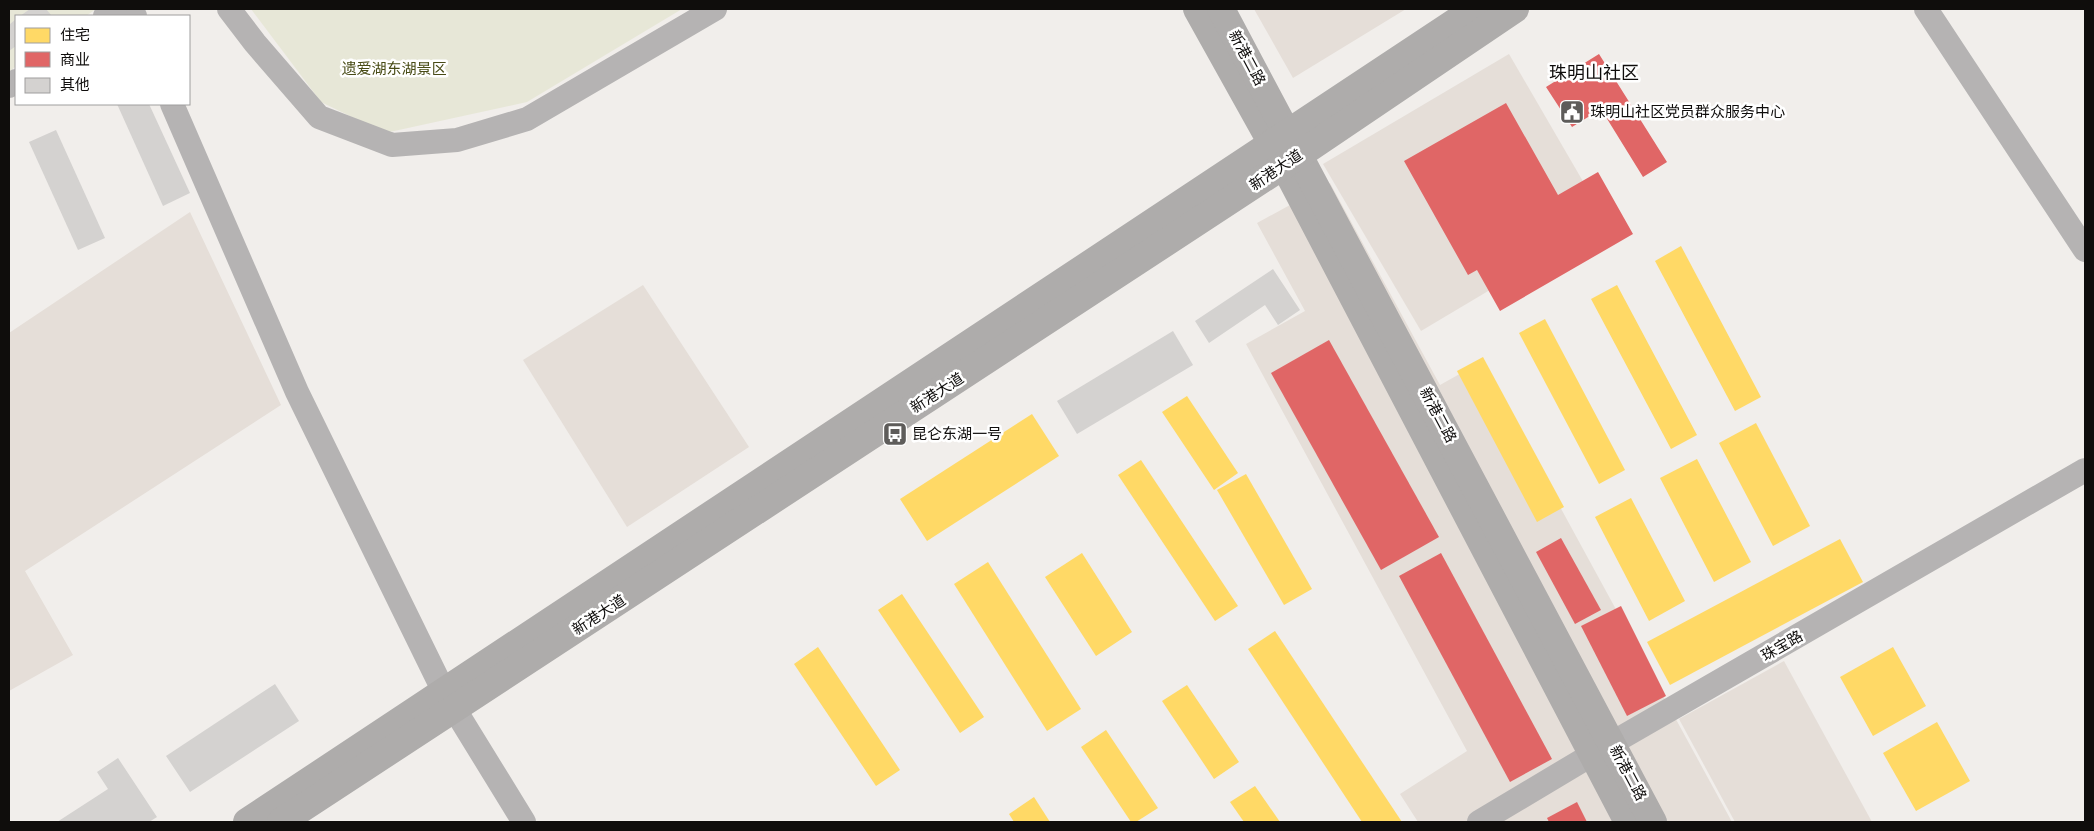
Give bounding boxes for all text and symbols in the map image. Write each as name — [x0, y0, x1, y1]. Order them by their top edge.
legend — [15, 15, 190, 105]
text: 住宅 — [60, 25, 90, 44]
street label: 新港二路 — [1225, 27, 1270, 89]
text: 商业 — [60, 50, 90, 69]
park label: 遗爱湖东湖景区 — [341, 59, 447, 78]
district label: 珠明山社区 — [1549, 61, 1639, 84]
text: 其他 — [60, 75, 90, 94]
public building icon: 珠明山社区党员群众服务中心 — [1559, 99, 1585, 125]
place label: 珠明山社区党员群众服务中心 — [1590, 102, 1785, 121]
street label: 新港大道 — [1246, 145, 1306, 194]
street label: 新港大道 — [906, 368, 967, 417]
street label: 新港二路 — [1416, 384, 1461, 446]
bus stop icon: 昆仑东湖一号 — [882, 421, 908, 447]
place label: 昆仑东湖一号 — [912, 424, 1002, 443]
street label: 新港大道 — [568, 590, 629, 639]
street label: 珠宝路 — [1758, 626, 1806, 665]
street label: 新港二路 — [1606, 742, 1651, 804]

